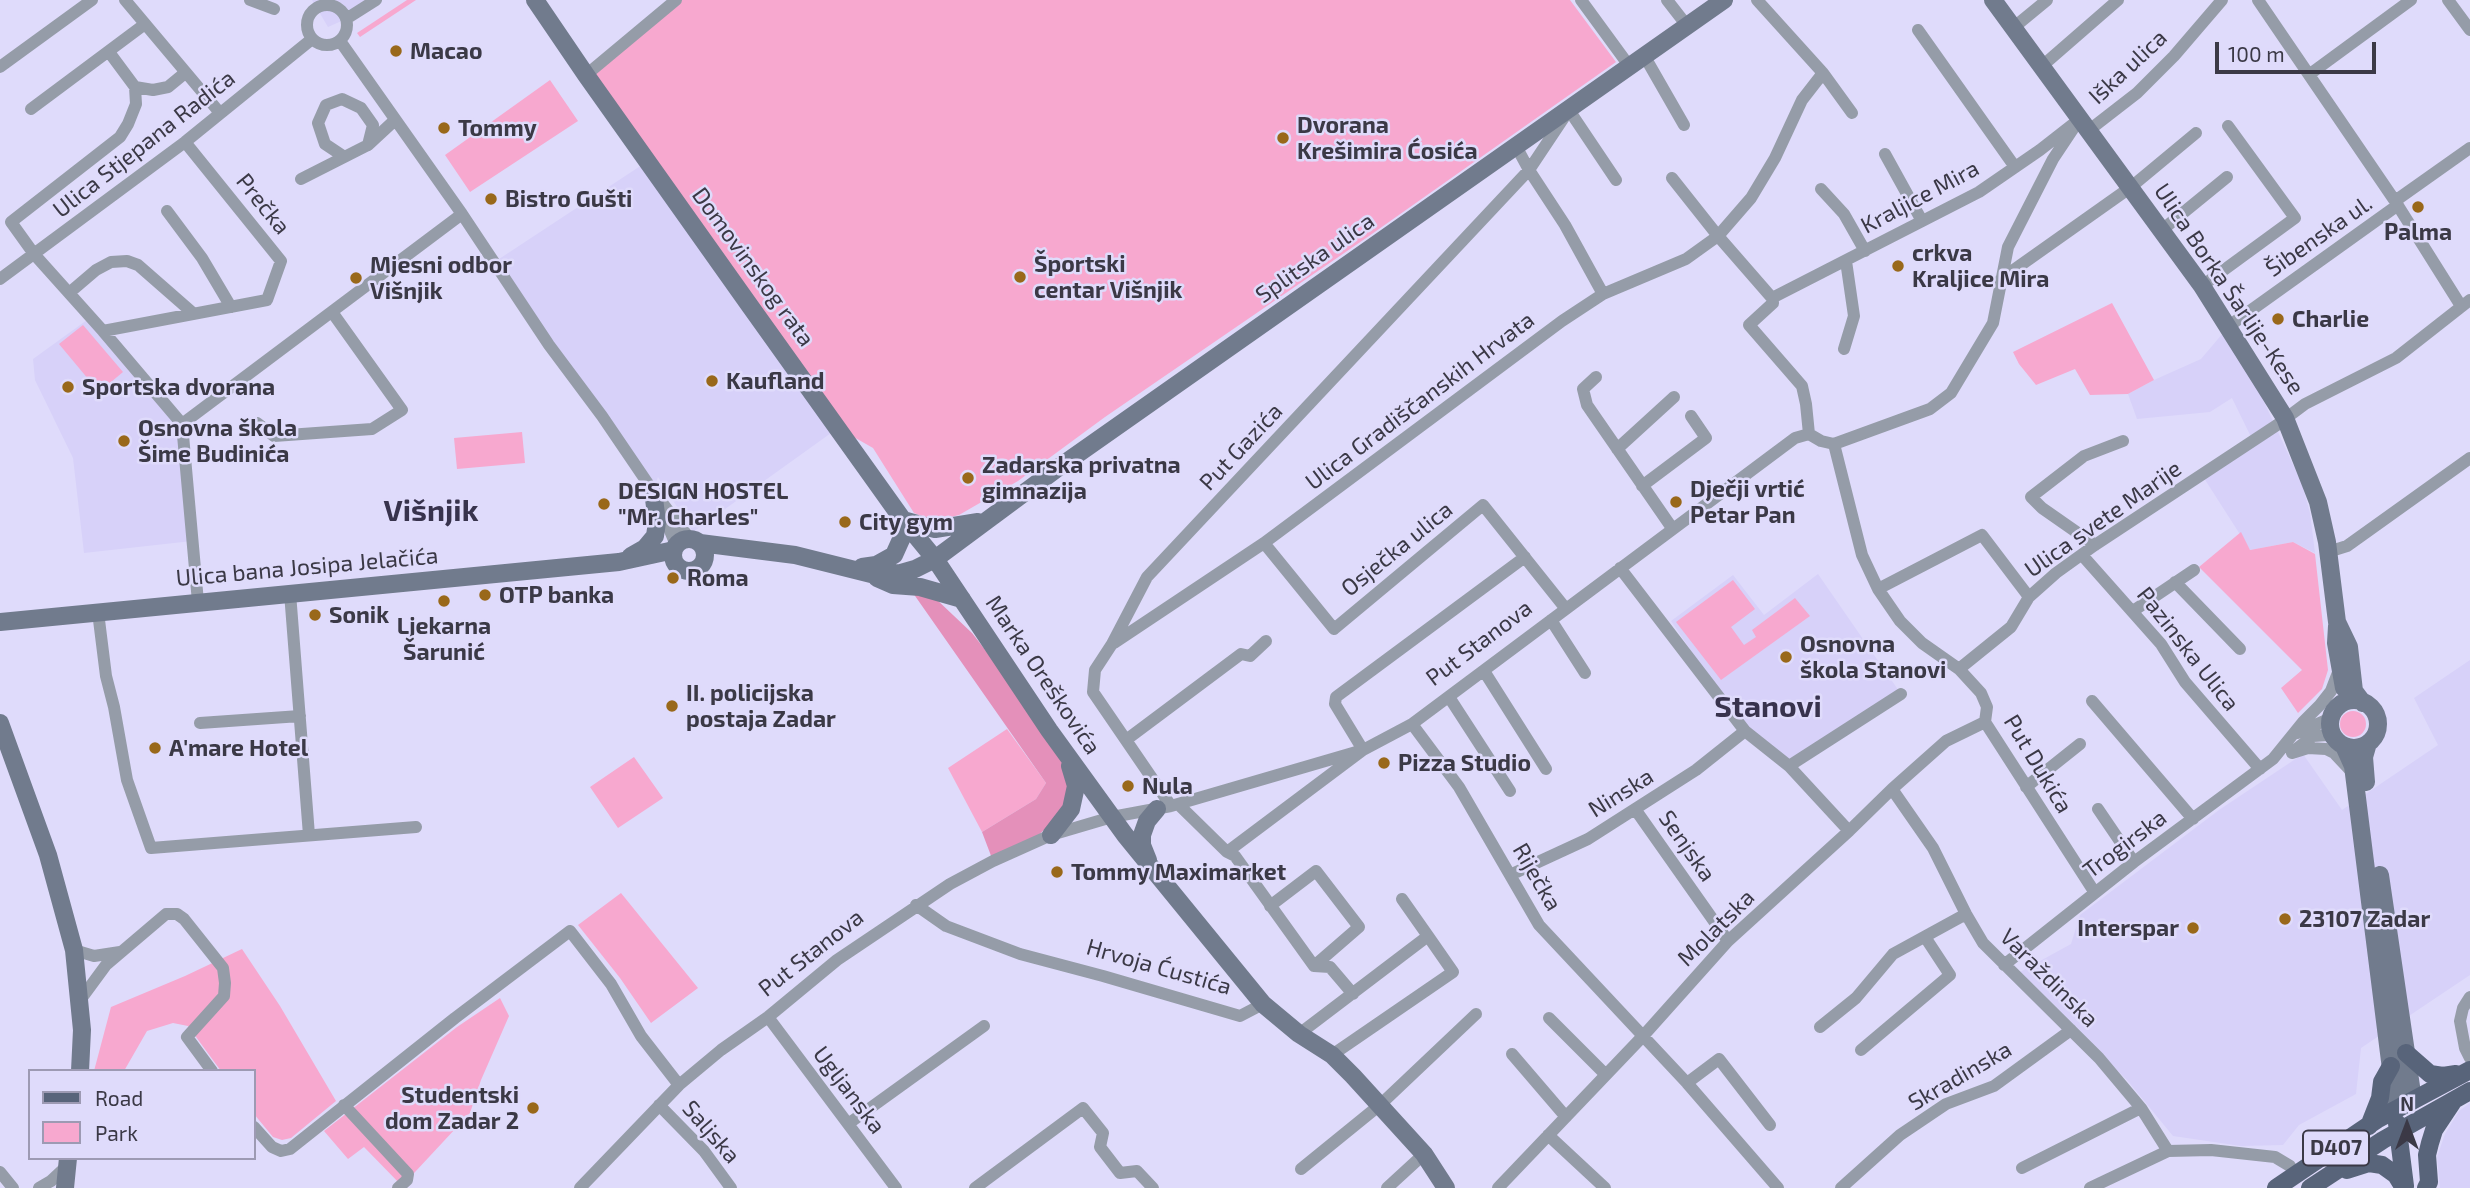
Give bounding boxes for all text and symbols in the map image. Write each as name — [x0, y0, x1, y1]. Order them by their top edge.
street label: Iška ulica — [2083, 24, 2173, 110]
scale bar — [2218, 28, 2379, 72]
place label: Macao — [410, 37, 483, 65]
text: 100 m — [2228, 41, 2285, 66]
marker: Macao — [388, 43, 404, 59]
street label: Ulica Stjepana Radića — [48, 64, 240, 224]
place label: Dvorana Krešimira Ćosića — [1297, 111, 1478, 165]
place label: Tommy — [458, 114, 537, 142]
marker: Tommy — [436, 120, 452, 136]
marker: Dvorana Krešimira Ćosića — [1275, 130, 1291, 146]
street label: Kraljice Mira — [1856, 154, 1984, 240]
street label: Prečka — [230, 168, 296, 240]
street label: Ulica Borka Šarlije-Kese — [2148, 178, 2310, 400]
street label: Domovinskog rata — [686, 182, 820, 352]
place label: Bistro Gušti — [505, 185, 632, 213]
street label: Šibenska ul. — [2260, 189, 2378, 283]
marker: Bistro Gušti — [483, 191, 499, 207]
marker: Palma — [2410, 199, 2426, 215]
street label: Splitska ulica — [1250, 207, 1380, 309]
place label: Palma — [2384, 218, 2452, 246]
place label: crkva Kraljice Mira — [1912, 239, 2049, 293]
place label: Športski centar Višnjik — [1034, 250, 1182, 304]
place label: Mjesni odbor Višnjik — [370, 251, 512, 305]
marker: crkva Kraljice Mira — [1890, 258, 1906, 274]
marker: Športski centar Višnjik — [1012, 269, 1028, 285]
marker: Mjesni odbor Višnjik — [348, 270, 364, 286]
place label: Charlie — [2292, 305, 2369, 333]
street label: Ulica Gradiščanskih Hrvata — [1300, 306, 1540, 496]
marker: Charlie — [2270, 311, 2286, 327]
place label: Kaufland — [726, 367, 825, 395]
place label: Sportska dvorana — [82, 373, 275, 401]
marker: Kaufland — [704, 373, 720, 389]
marker: Sportska dvorana — [60, 379, 76, 395]
street label: Put Gazića — [1194, 398, 1288, 496]
place label: Osnovna škola Šime Budinića — [138, 414, 297, 468]
marker: Osnovna škola Šime Budinića — [116, 433, 132, 449]
place label: Zadarska privatna gimnazija — [982, 451, 1181, 505]
street label: Ulica svete Marije — [2019, 455, 2187, 583]
marker: Zadarska privatna gimnazija — [960, 470, 976, 486]
place label: Dječji vrtić Petar Pan — [1690, 475, 1805, 529]
place label: DESIGN HOSTEL "Mr. Charles" — [618, 477, 788, 531]
district label: Višnjik — [384, 493, 478, 529]
marker: Dječji vrtić Petar Pan — [1668, 494, 1684, 510]
marker: DESIGN HOSTEL "Mr. Charles" — [596, 496, 612, 512]
street label: Osječka ulica — [1336, 496, 1458, 602]
place label: City gym — [859, 508, 953, 536]
marker: City gym — [837, 514, 853, 530]
street label: Ulica bana Josipa Jelačića — [175, 542, 439, 592]
place label: Roma — [687, 564, 749, 592]
marker: Roma — [665, 570, 681, 586]
place label: OTP banka — [499, 581, 614, 609]
street label: Pazinska Ulica — [2131, 581, 2245, 717]
marker: OTP banka — [477, 587, 493, 603]
street label: Marka Oreškovića — [980, 590, 1106, 760]
marker: Ljekarna Šarunić — [436, 593, 452, 609]
street label: Put Stanova — [1420, 594, 1538, 692]
place label: Sonik — [329, 601, 389, 629]
marker: Sonik — [307, 607, 323, 623]
place label: Ljekarna Šarunić — [397, 612, 491, 666]
place label: Osnovna škola Stanovi — [1800, 630, 1946, 684]
marker: Osnovna škola Stanovi — [1778, 649, 1794, 665]
place label: II. policijska postaja Zadar — [686, 679, 836, 733]
district label: Stanovi — [1714, 689, 1822, 725]
marker: II. policijska postaja Zadar — [664, 698, 680, 714]
street label: Put Dukića — [1998, 710, 2078, 818]
place label: A'mare Hotel — [169, 734, 308, 762]
marker: A'mare Hotel — [147, 740, 163, 756]
place label: Pizza Studio — [1398, 749, 1531, 777]
marker: Pizza Studio — [1376, 755, 1392, 771]
street label: Ninska — [1583, 762, 1659, 824]
place label: Nula — [1142, 772, 1193, 800]
marker: Nula — [1120, 778, 1136, 794]
street label: Trogirska — [2078, 804, 2172, 884]
street label: Senjska — [1653, 805, 1721, 887]
street label: Riječka — [1507, 838, 1567, 916]
place label: Tommy Maximarket — [1071, 858, 1286, 886]
marker: Tommy Maximarket — [1049, 864, 1065, 880]
street label: Molatska — [1672, 884, 1760, 972]
street label: Put Stanova — [753, 903, 869, 1003]
place label: 23107 Zadar — [2299, 905, 2430, 933]
marker: 23107 Zadar — [2277, 911, 2293, 927]
place label: Interspar — [2077, 914, 2179, 942]
marker: Interspar — [2185, 920, 2201, 936]
street label: Varaždinska — [1994, 923, 2104, 1033]
street label: Hrvoja Ćustića — [1083, 933, 1235, 1001]
street label: Skradinska — [1903, 1035, 2017, 1117]
street label: Ugljanska — [807, 1041, 891, 1139]
legend — [28, 1069, 256, 1160]
place label: Studentski dom Zadar 2 — [385, 1081, 519, 1135]
text: Road — [95, 1085, 143, 1110]
north arrow — [2372, 1090, 2442, 1160]
text: N — [2400, 1092, 2414, 1115]
street label: Saljska — [676, 1095, 746, 1169]
marker: Studentski dom Zadar 2 — [525, 1100, 541, 1116]
text: Park — [95, 1120, 138, 1145]
road number: D407 — [2303, 1130, 2369, 1166]

